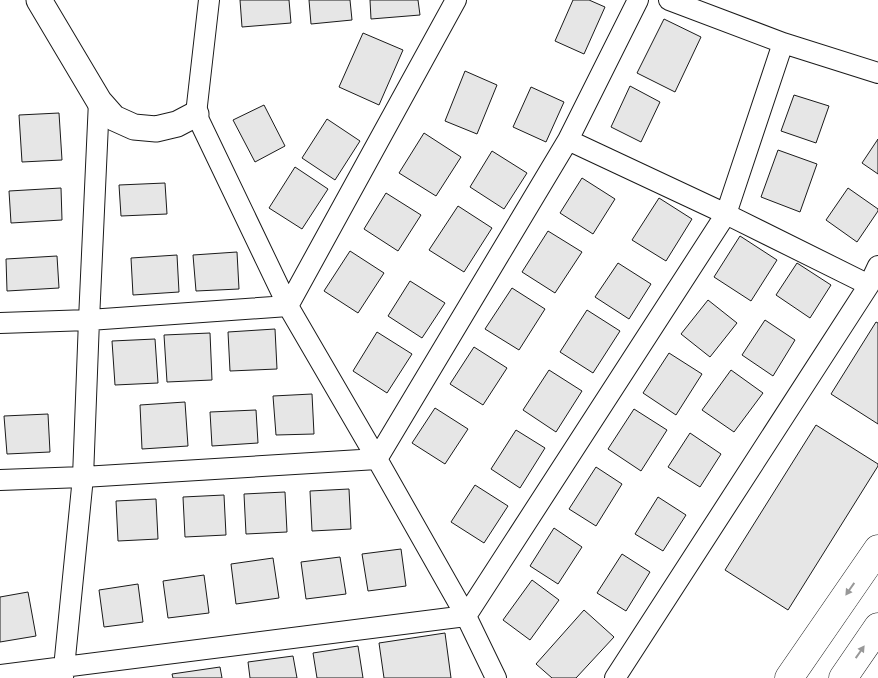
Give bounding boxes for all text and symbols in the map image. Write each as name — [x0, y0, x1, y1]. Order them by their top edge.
one-way arrow — [845, 582, 855, 596]
one-way arrow — [855, 646, 865, 659]

